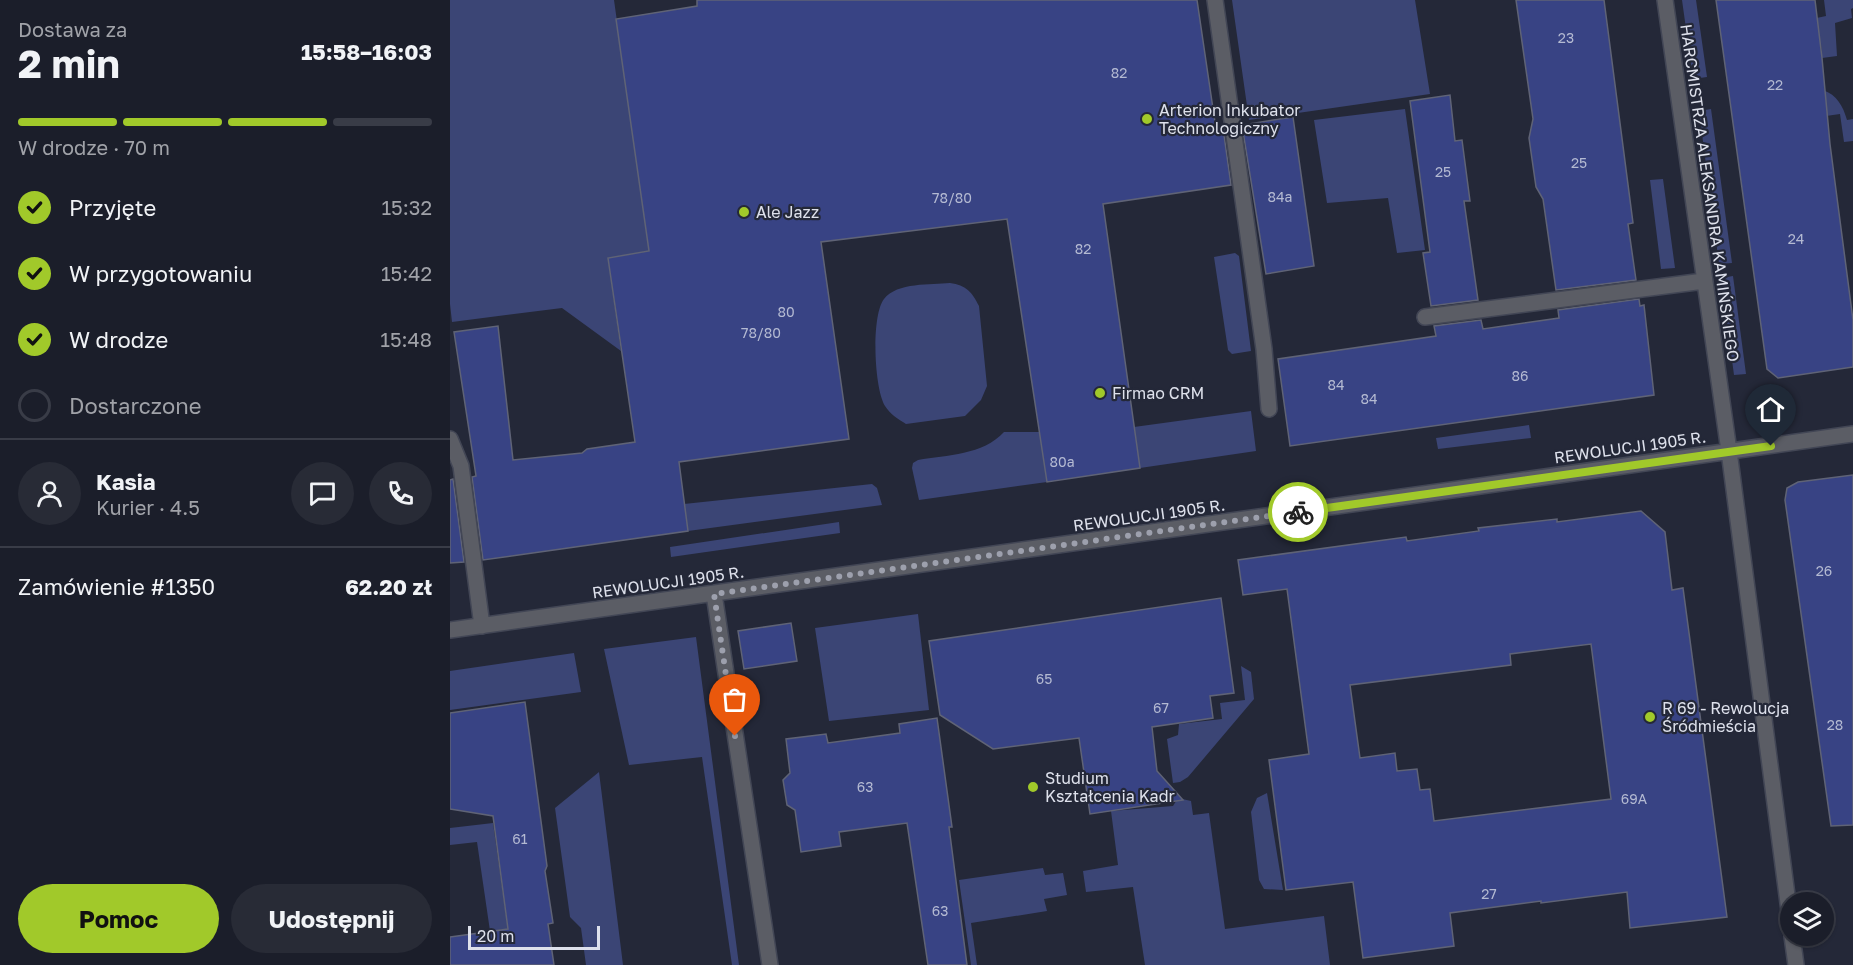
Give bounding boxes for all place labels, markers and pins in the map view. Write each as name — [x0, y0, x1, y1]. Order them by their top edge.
place label: Arterion Inkubator Technologiczny — [1159, 100, 1300, 138]
marker: Arterion Inkubator Technologiczny — [1140, 112, 1154, 126]
place label: Ale Jazz — [756, 202, 819, 222]
marker: Ale Jazz — [737, 205, 751, 219]
place label: Firmao CRM — [1112, 383, 1204, 403]
pin — [1745, 384, 1796, 446]
marker: Firmao CRM — [1093, 386, 1107, 400]
pin — [709, 674, 760, 736]
place label: R 69 - Rewolucja Śródmieścia — [1662, 698, 1789, 736]
marker: R 69 - Rewolucja Śródmieścia — [1643, 710, 1657, 724]
place label: Studium Kształcenia Kadr — [1045, 768, 1175, 806]
marker: Studium Kształcenia Kadr — [1026, 780, 1040, 794]

